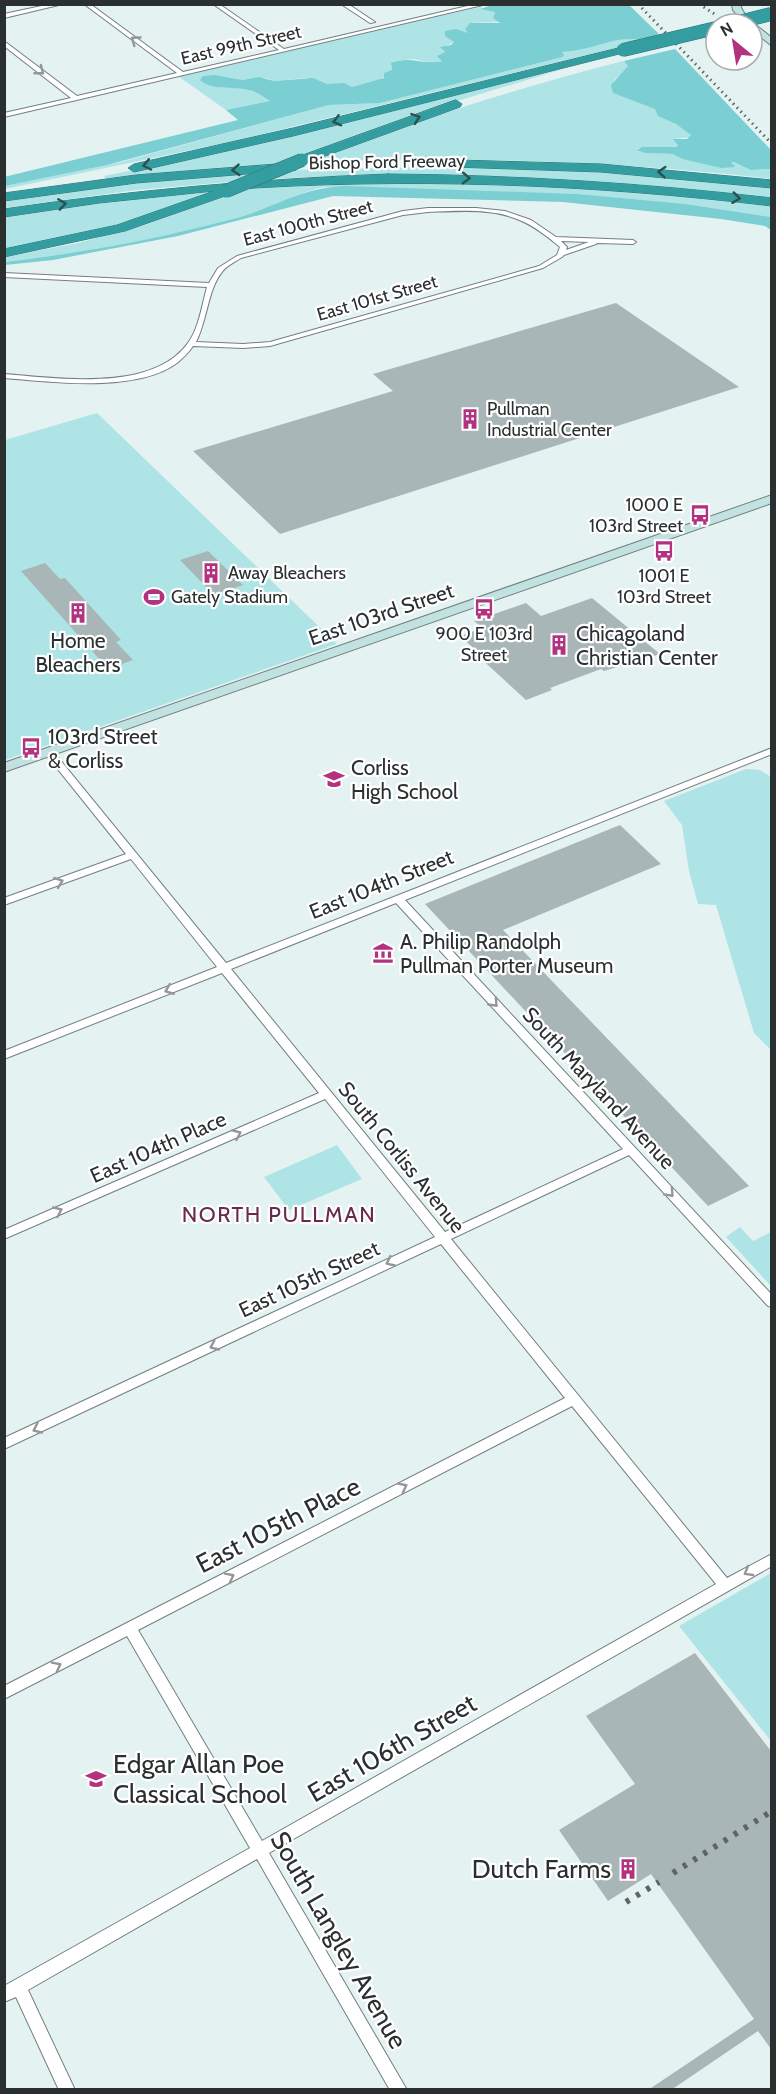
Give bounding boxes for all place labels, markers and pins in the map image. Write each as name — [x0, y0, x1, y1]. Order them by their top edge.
place label: Pullman Industrial Center — [487, 398, 612, 441]
building icon: Pullman Industrial Center — [458, 407, 482, 431]
place label: 1000 E 103rd Street — [589, 494, 683, 537]
bus stop icon: 1000 E 103rd Street — [688, 503, 712, 527]
bus stop icon: 1001 E 103rd Street — [652, 539, 676, 563]
building icon: Away Bleachers — [199, 561, 223, 585]
place label: Away Bleachers — [228, 562, 346, 584]
place label: 1001 E 103rd Street — [617, 565, 711, 608]
sports icon: Gately Stadium — [142, 585, 166, 609]
place label: Gately Stadium — [171, 586, 288, 608]
bus stop icon: 900 E 103rd Street — [472, 597, 496, 621]
building icon: Home Bleachers — [66, 601, 90, 625]
place label: Chicagoland Christian Center — [576, 621, 718, 670]
place label: 900 E 103rd Street — [435, 623, 533, 666]
place label: Home Bleachers — [35, 628, 121, 677]
building icon: Chicagoland Christian Center — [547, 633, 571, 657]
place label: 103rd Street & Corliss — [48, 724, 158, 773]
bus stop icon: 103rd Street & Corliss — [19, 736, 43, 760]
place label: Corliss High School — [351, 755, 458, 804]
school or university icon: Corliss High School — [322, 767, 346, 791]
place label: A. Philip Randolph Pullman Porter Museum — [400, 929, 613, 978]
museum icon: A. Philip Randolph Pullman Porter Museum — [371, 941, 395, 965]
place label: Edgar Allan Poe Classical School — [113, 1748, 287, 1810]
school or university icon: Edgar Allan Poe Classical School — [84, 1767, 108, 1791]
place label: Dutch Farms — [472, 1853, 611, 1885]
building icon: Dutch Farms — [616, 1857, 640, 1881]

